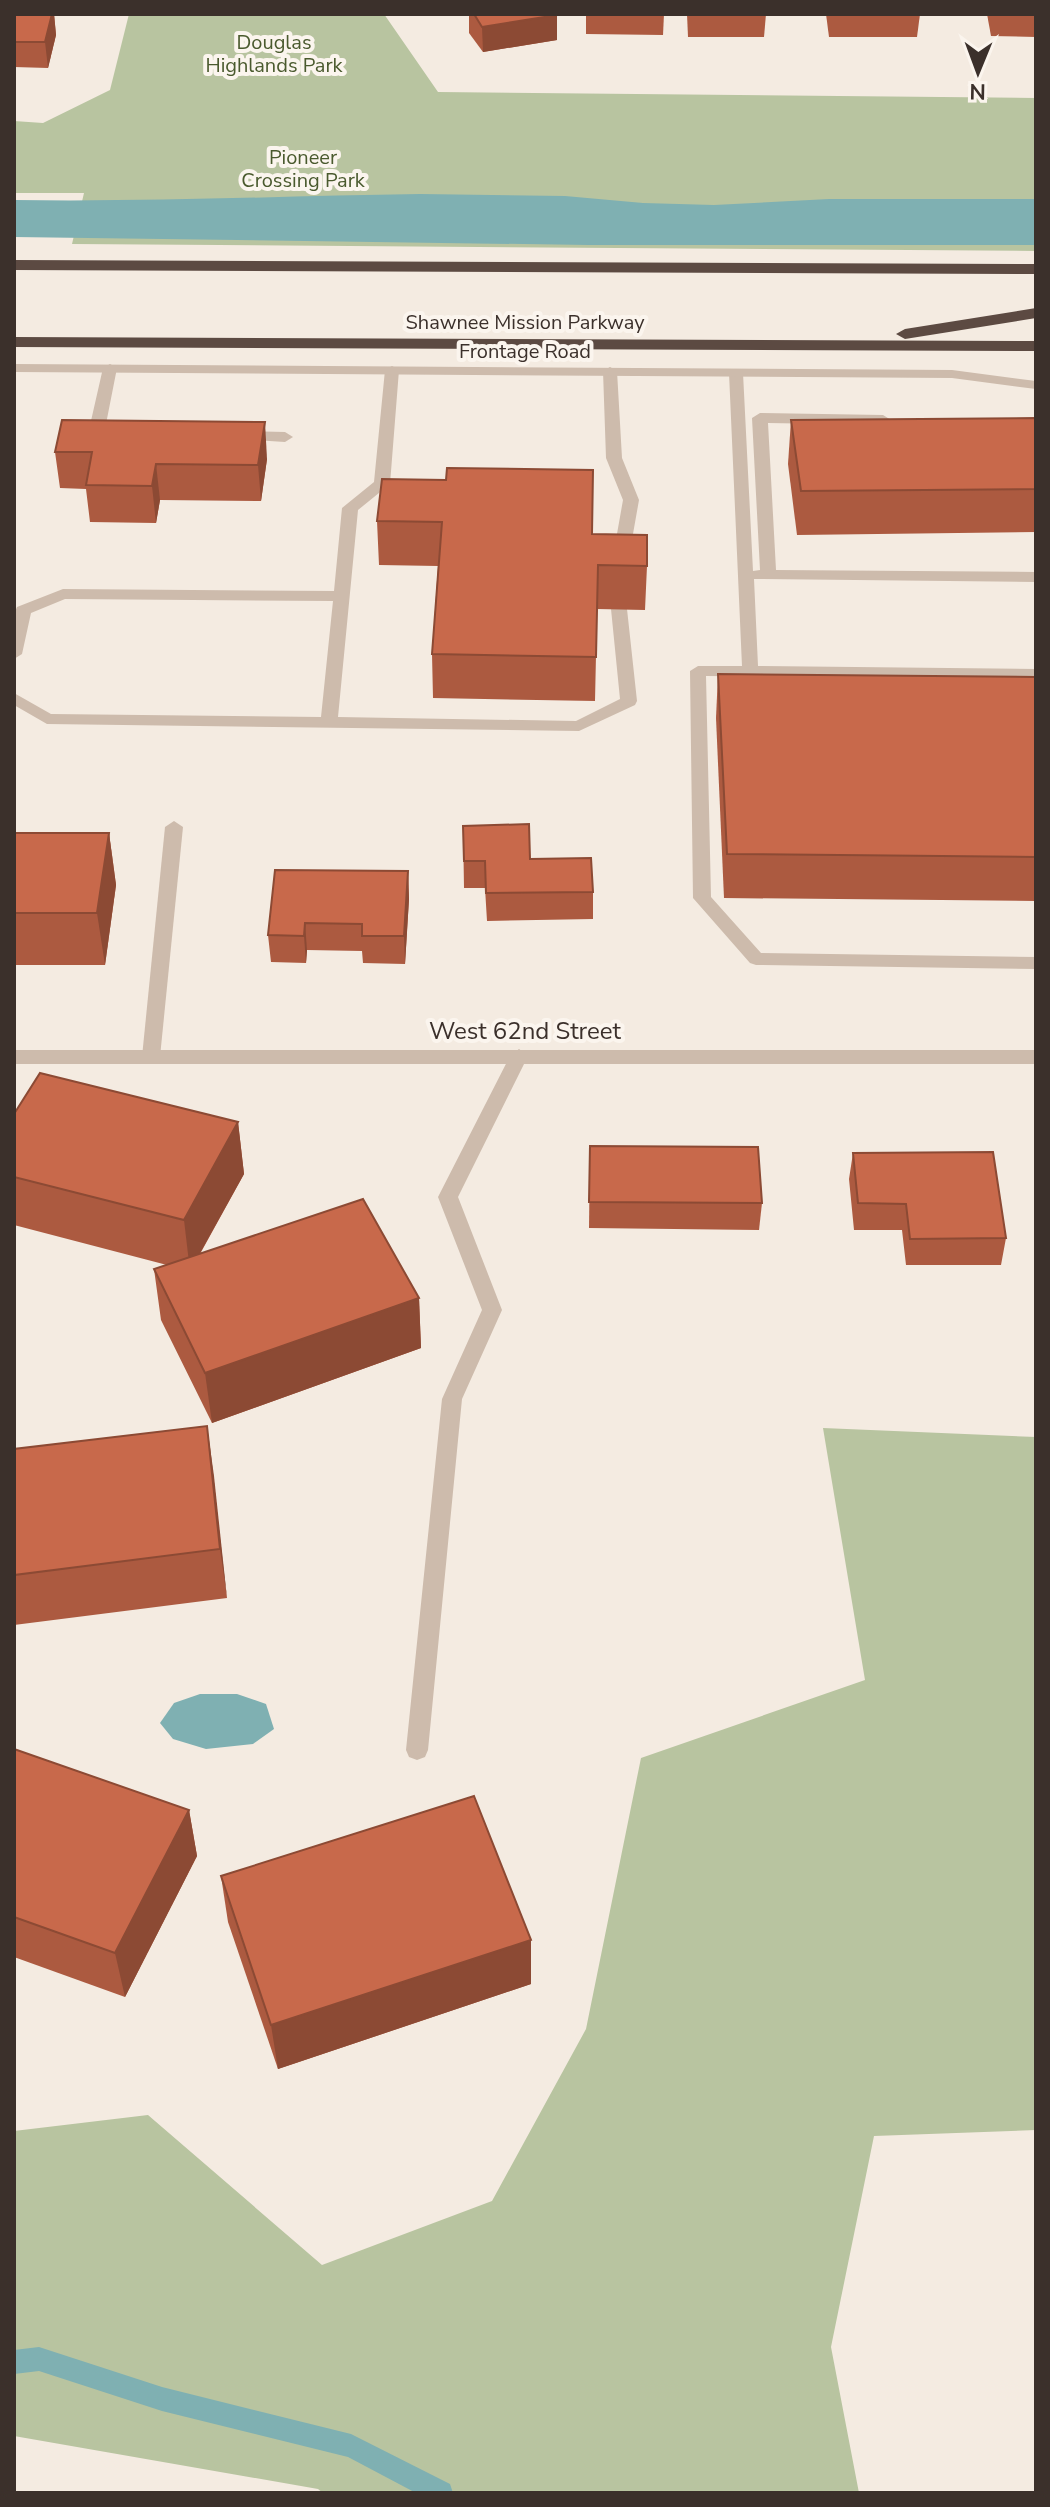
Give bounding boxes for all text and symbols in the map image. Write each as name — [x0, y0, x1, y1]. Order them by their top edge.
park label: Douglas Highlands Park — [205, 29, 344, 79]
north arrow — [938, 32, 1018, 112]
text: N — [969, 76, 986, 106]
park label: Pioneer Crossing Park — [241, 144, 366, 194]
street label: Shawnee Mission Parkway — [405, 309, 645, 336]
street label: Frontage Road — [459, 338, 591, 365]
street label: West 62nd Street — [429, 1015, 622, 1047]

